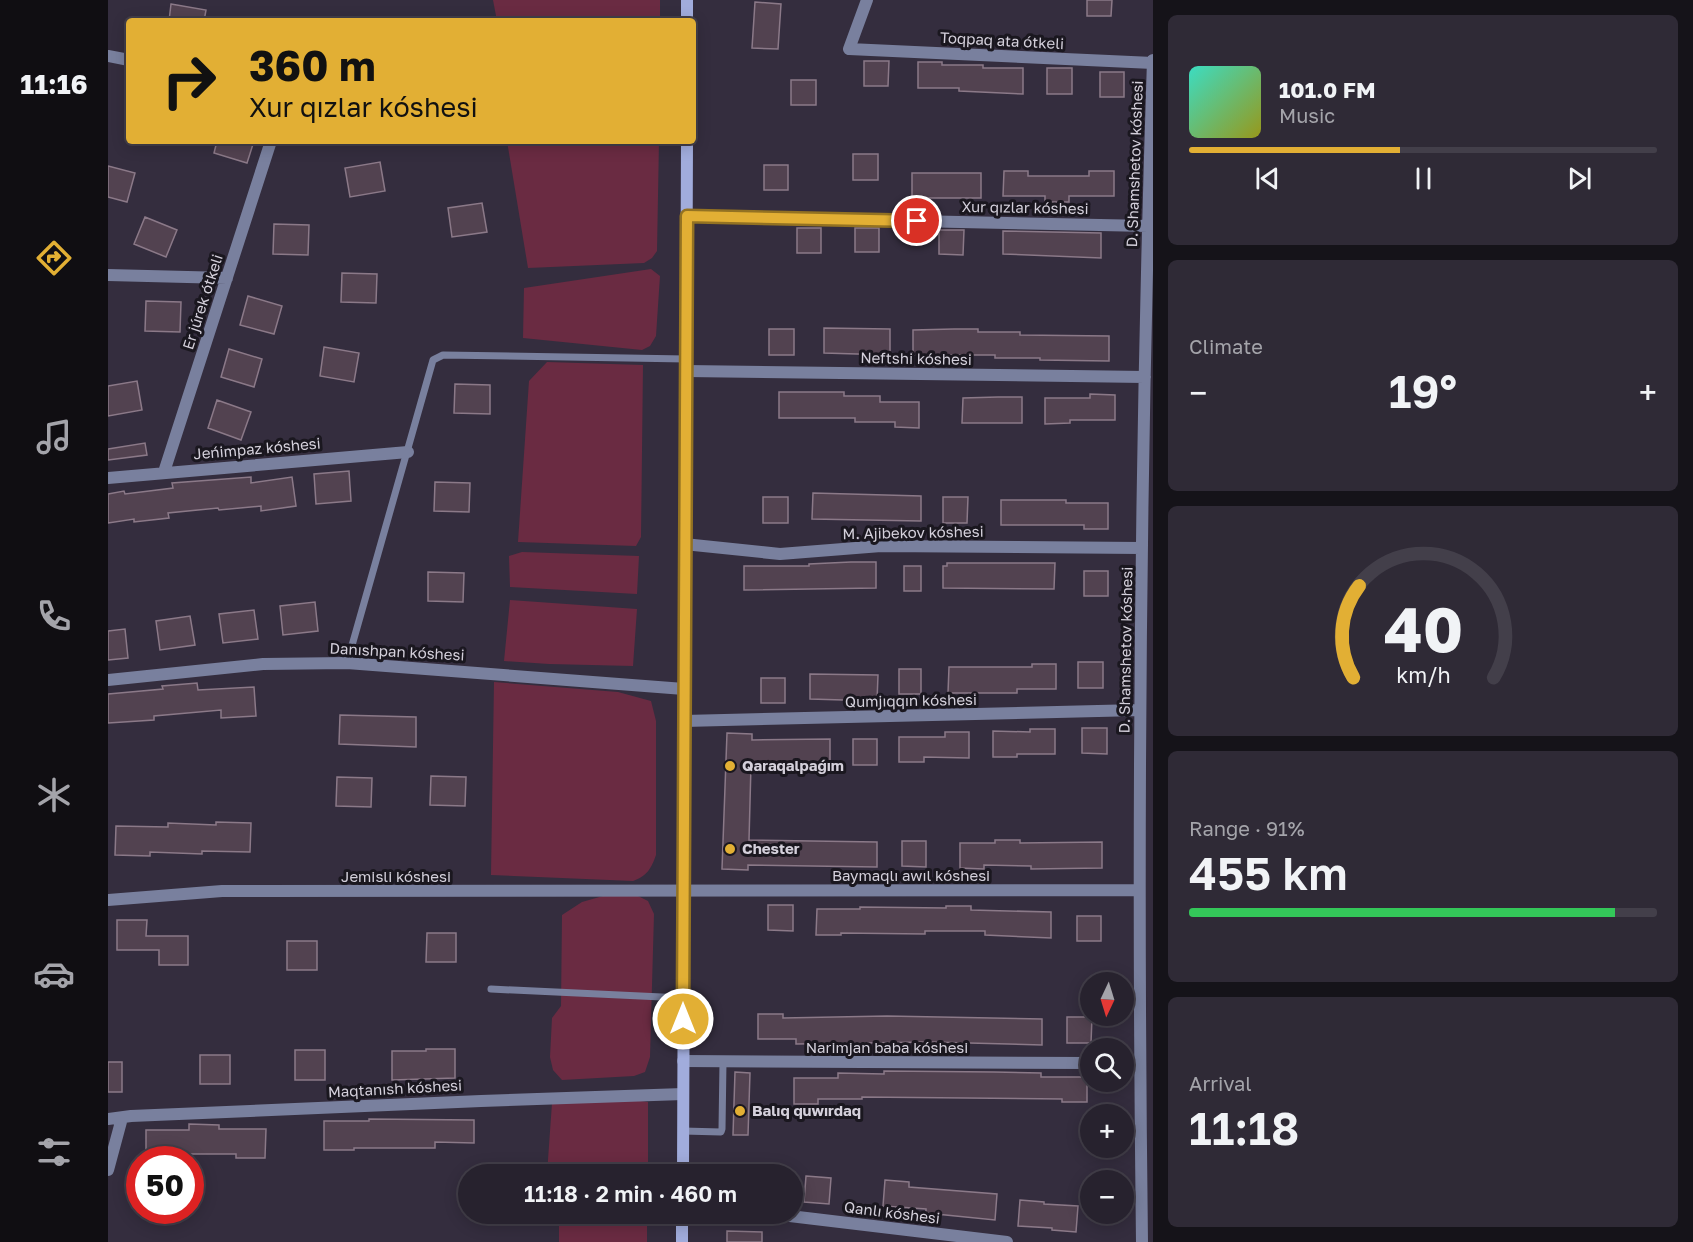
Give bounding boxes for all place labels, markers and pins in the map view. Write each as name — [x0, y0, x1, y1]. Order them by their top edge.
pin — [891, 195, 942, 246]
place label: Qaraqalpaǵım — [742, 756, 844, 774]
marker: Qaraqalpaǵım — [723, 759, 737, 773]
place label: Chester — [742, 839, 800, 857]
marker: Chester — [723, 842, 737, 856]
place label: Balıq quwırdaq — [752, 1101, 861, 1119]
marker: Balıq quwırdaq — [733, 1104, 747, 1118]

